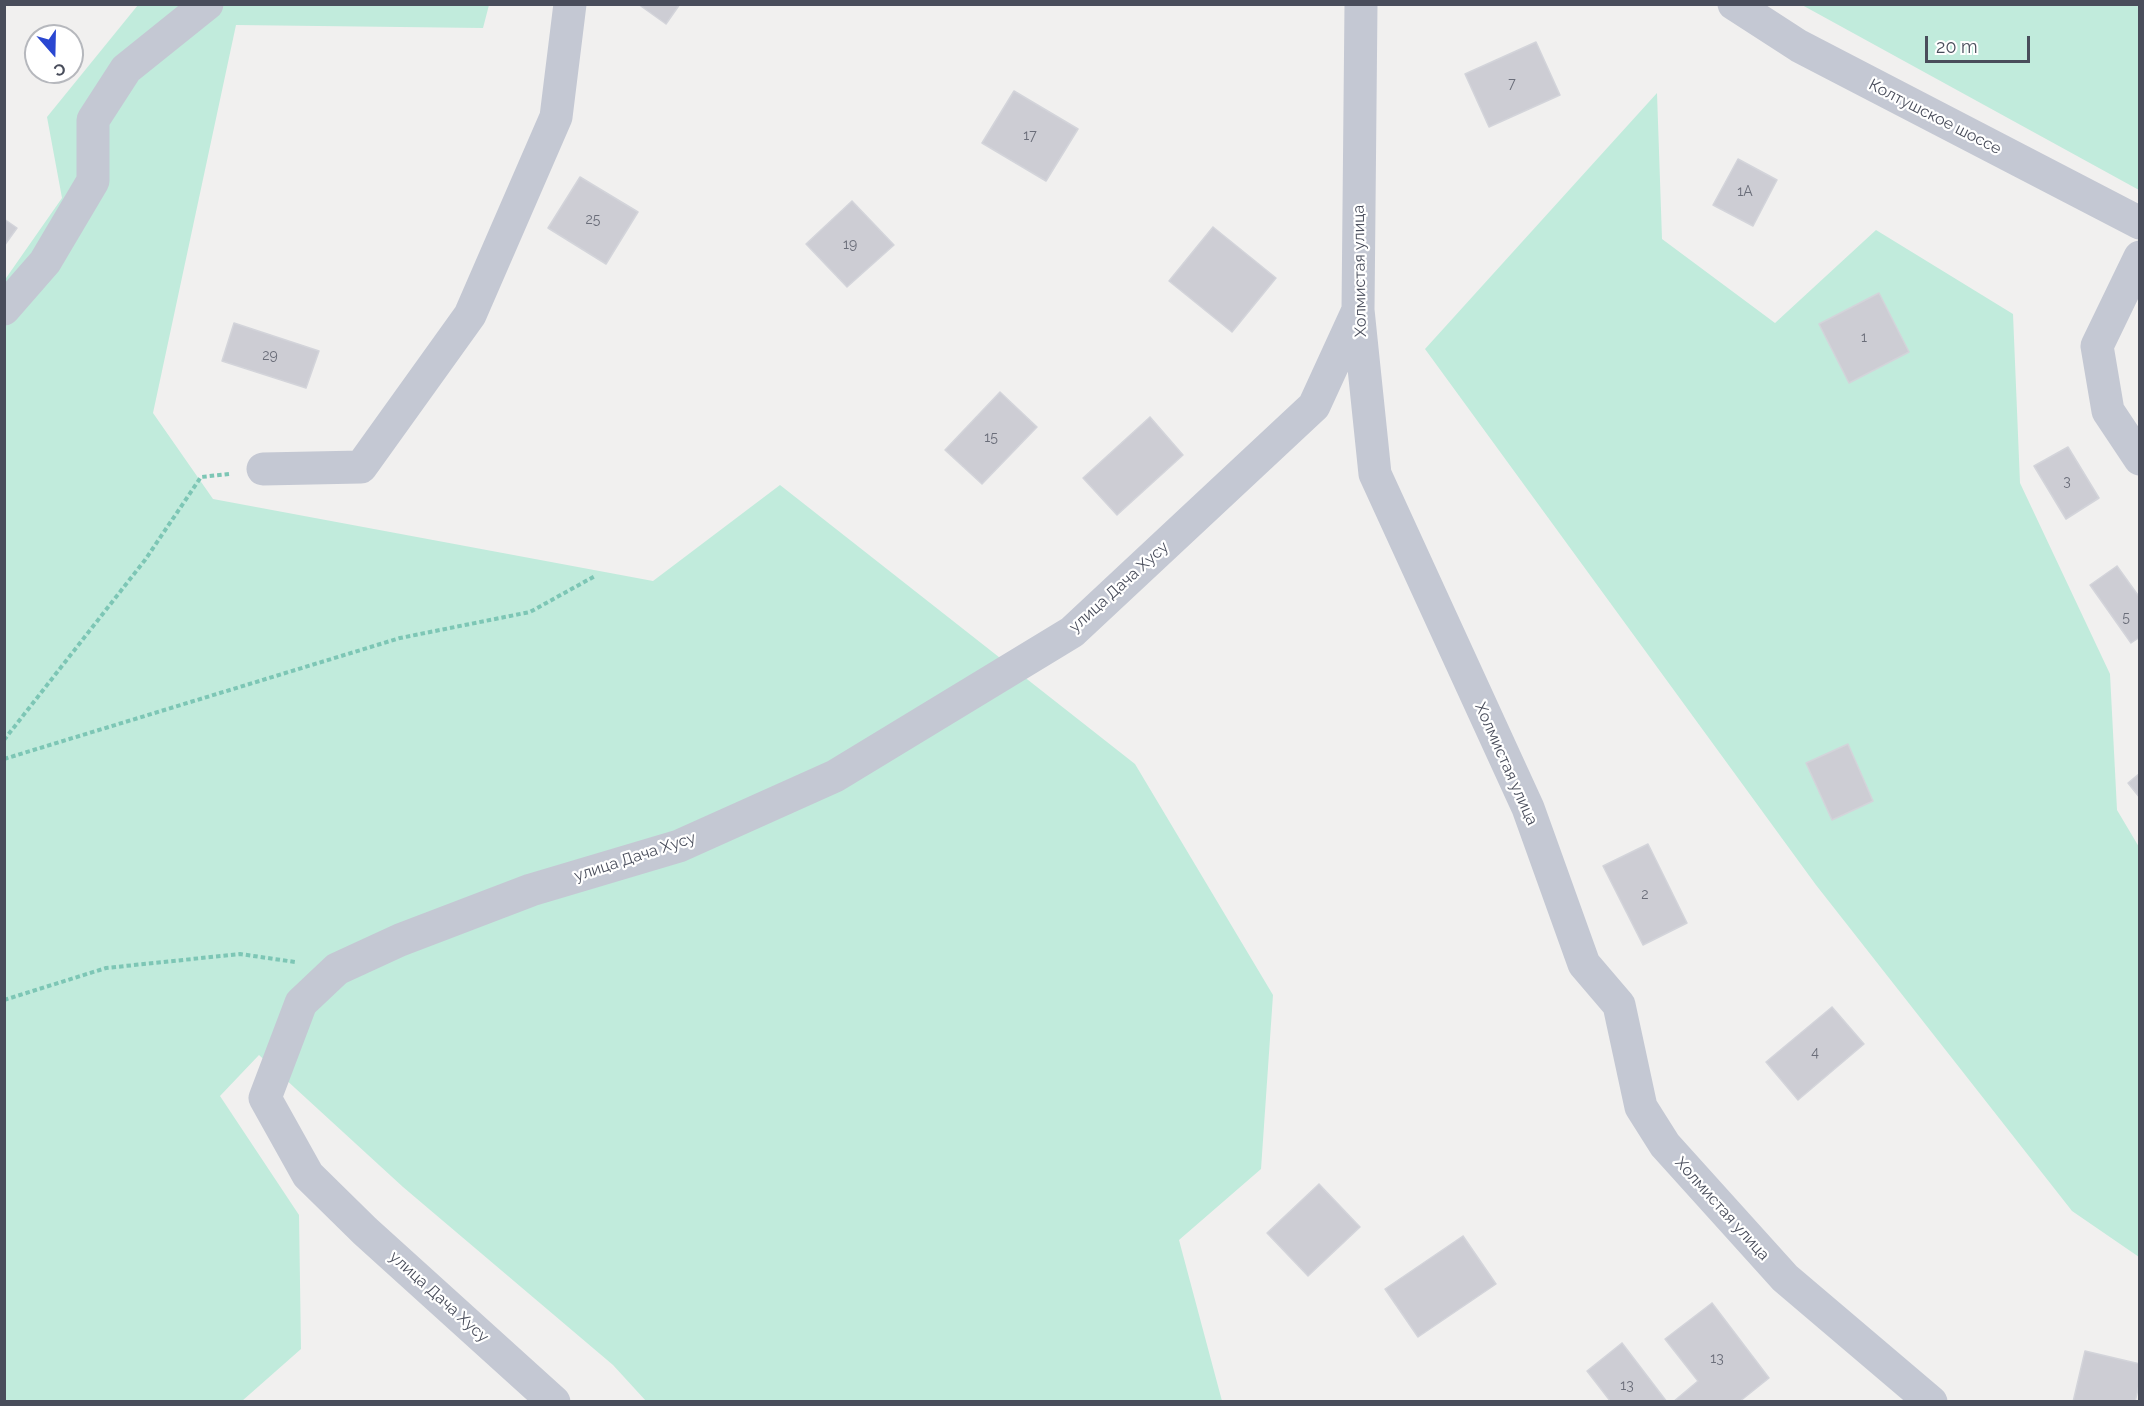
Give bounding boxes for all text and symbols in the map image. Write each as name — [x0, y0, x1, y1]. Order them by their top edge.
north arrow — [24, 24, 84, 84]
scale bar — [1928, 24, 2033, 62]
text: 20 m — [1936, 36, 1978, 57]
text: С — [51, 59, 68, 80]
street label: Колтушское шоссе — [1866, 75, 2004, 159]
house number: 7 — [1508, 76, 1516, 92]
house number: 17 — [1023, 128, 1037, 144]
house number: 1А — [1737, 184, 1753, 200]
street label: Холмистая улица — [1349, 205, 1371, 337]
house number: 25 — [586, 212, 600, 228]
house number: 19 — [843, 237, 857, 253]
house number: 1 — [1861, 330, 1867, 346]
house number: 29 — [262, 348, 278, 364]
house number: 15 — [984, 430, 998, 446]
house number: 3 — [2063, 474, 2071, 490]
street label: улица Дача Хусу — [1065, 537, 1173, 637]
house number: 5 — [2122, 610, 2130, 626]
street label: Холмистая улица — [1470, 700, 1542, 828]
street label: улица Дача Хусу — [572, 828, 698, 886]
house number: 2 — [1641, 887, 1649, 903]
house number: 4 — [1811, 1045, 1819, 1061]
street label: Холмистая улица — [1671, 1153, 1773, 1265]
street label: улица Дача Хусу — [385, 1247, 493, 1347]
house number: 13 — [1710, 1351, 1724, 1367]
house number: 13 — [1620, 1378, 1634, 1394]

